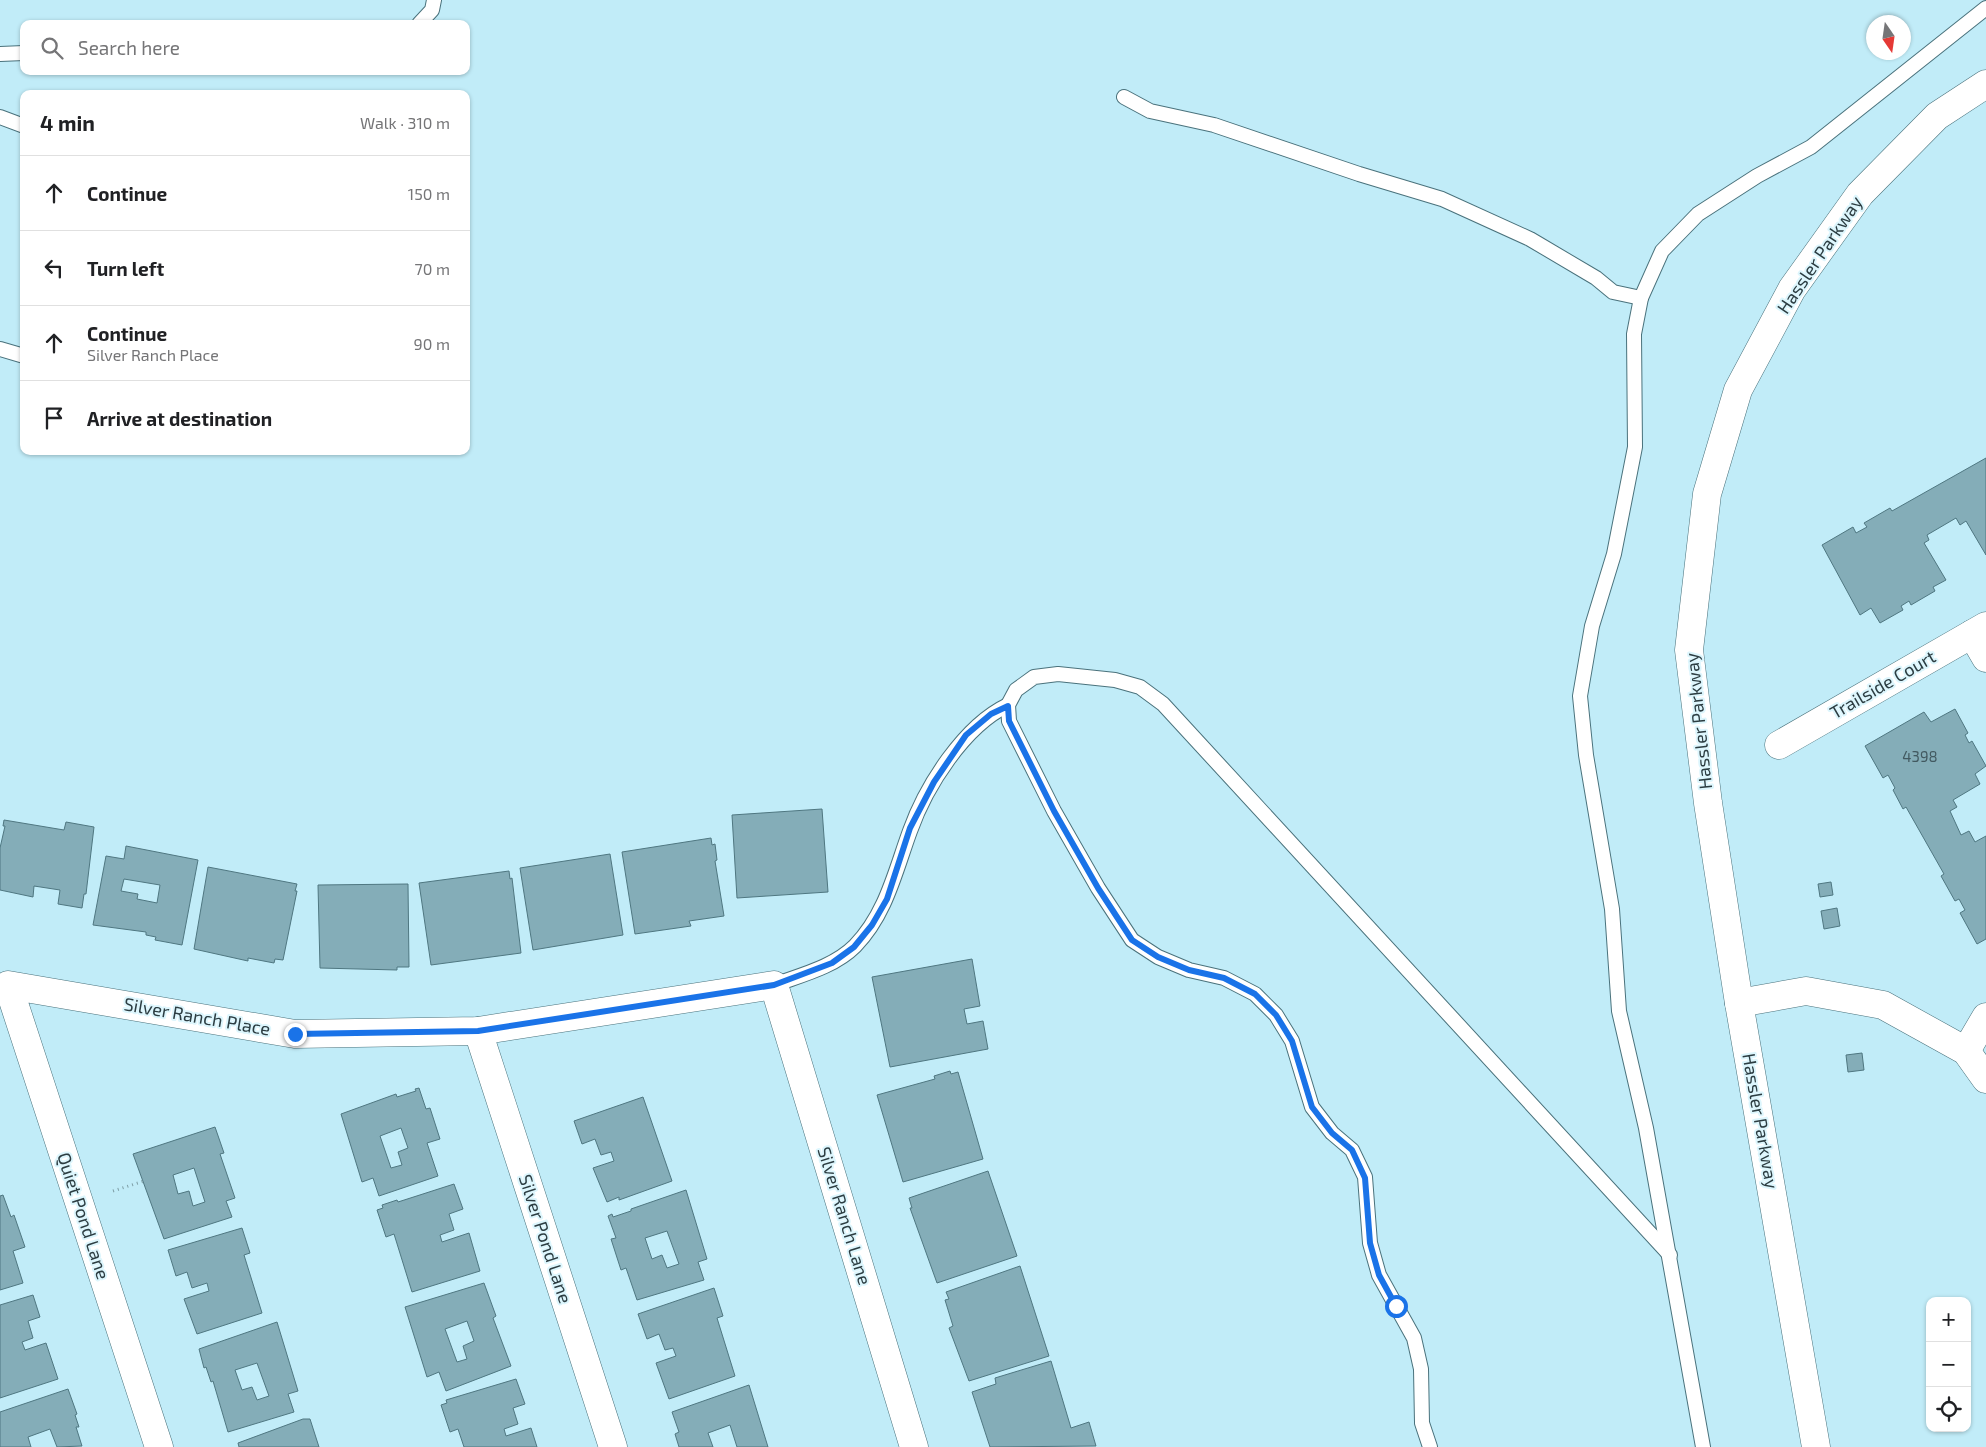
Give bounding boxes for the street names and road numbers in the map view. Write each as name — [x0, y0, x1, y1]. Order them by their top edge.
street label: Hassler Parkway — [1772, 191, 1867, 317]
street label: Trailside Court — [1826, 645, 1939, 723]
street label: Hassler Parkway — [1680, 651, 1716, 790]
street label: Silver Ranch Place — [122, 992, 272, 1040]
street label: Hassler Parkway — [1738, 1051, 1784, 1191]
street label: Silver Ranch Lane — [813, 1144, 876, 1288]
street label: Quiet Pond Lane — [53, 1149, 115, 1282]
street label: Silver Pond Lane — [515, 1171, 577, 1306]

